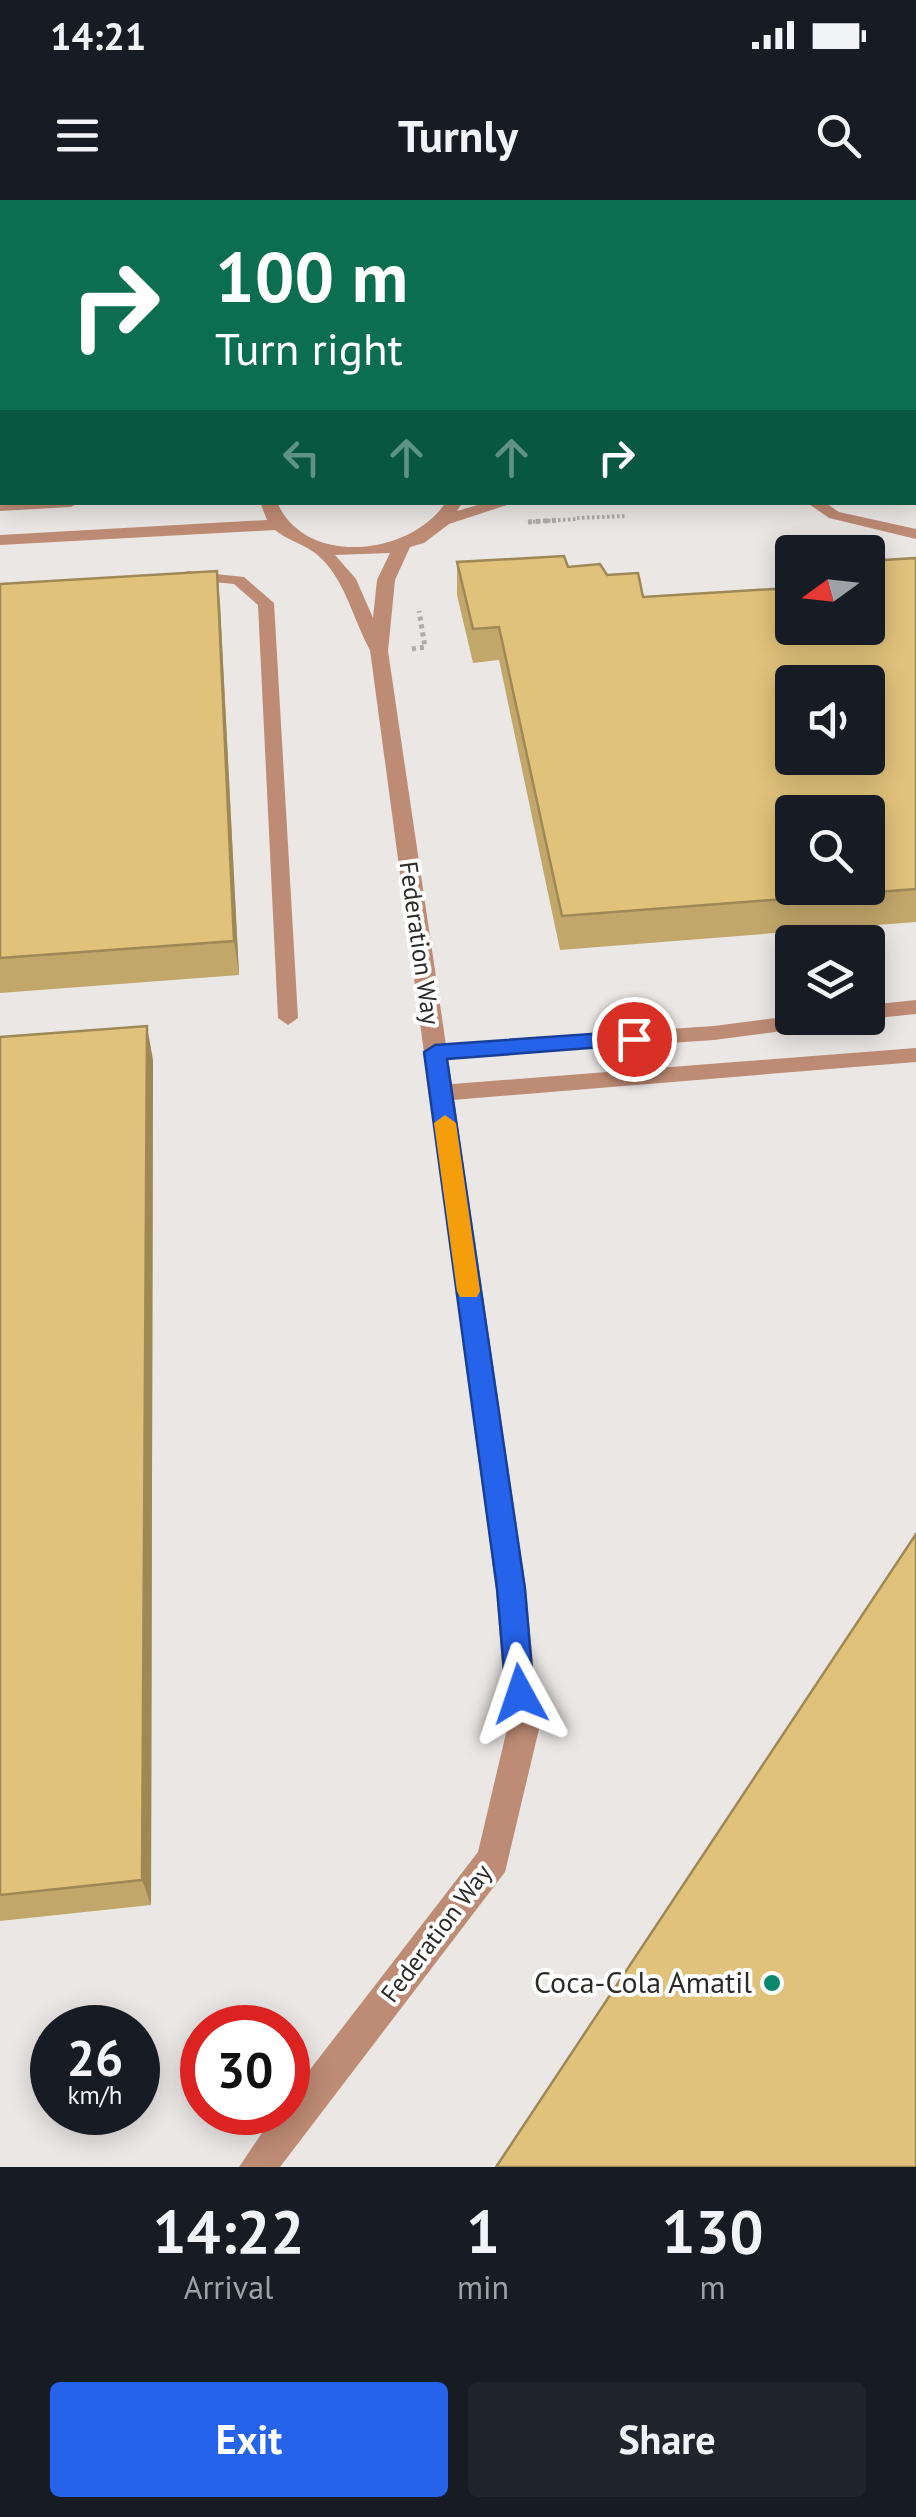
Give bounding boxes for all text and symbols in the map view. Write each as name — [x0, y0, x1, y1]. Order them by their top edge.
text: 14:21 — [50, 11, 146, 60]
text: Turnly — [398, 106, 518, 164]
icon: menu — [50, 108, 105, 163]
icon: search — [811, 108, 866, 163]
text: 100 m — [215, 231, 408, 321]
icon: right — [50, 240, 180, 370]
text: Turn right — [215, 319, 403, 377]
icon: left — [274, 430, 329, 485]
icon: ahead — [379, 430, 434, 485]
icon: ahead — [484, 430, 539, 485]
icon: right — [589, 430, 644, 485]
north arrow — [775, 535, 885, 645]
map controls — [775, 535, 885, 1035]
button: sound — [775, 665, 885, 775]
button: search — [775, 795, 885, 905]
street label: Federation Way — [393, 859, 447, 1027]
button: layers — [775, 925, 885, 1035]
pin — [592, 997, 677, 1082]
icon: arrive — [607, 1012, 662, 1067]
position arrow — [468, 1642, 572, 1746]
street label: Federation Way — [374, 1857, 499, 2008]
place label: Coca-Cola Amatil — [534, 1962, 752, 2001]
marker: Coca-Cola Amatil — [761, 1972, 783, 1994]
speed limit sign: 30 — [180, 2005, 310, 2135]
text: 26 — [67, 2025, 123, 2090]
text: km/h — [68, 2079, 122, 2111]
text: 14:22 — [152, 2192, 305, 2270]
text: 1 — [466, 2192, 500, 2270]
text: 130 — [662, 2192, 764, 2270]
text: Arrival — [184, 2266, 273, 2308]
text: min — [457, 2266, 509, 2308]
text: m — [700, 2266, 726, 2308]
button: Exit — [50, 2382, 448, 2497]
button: Share — [468, 2382, 866, 2497]

